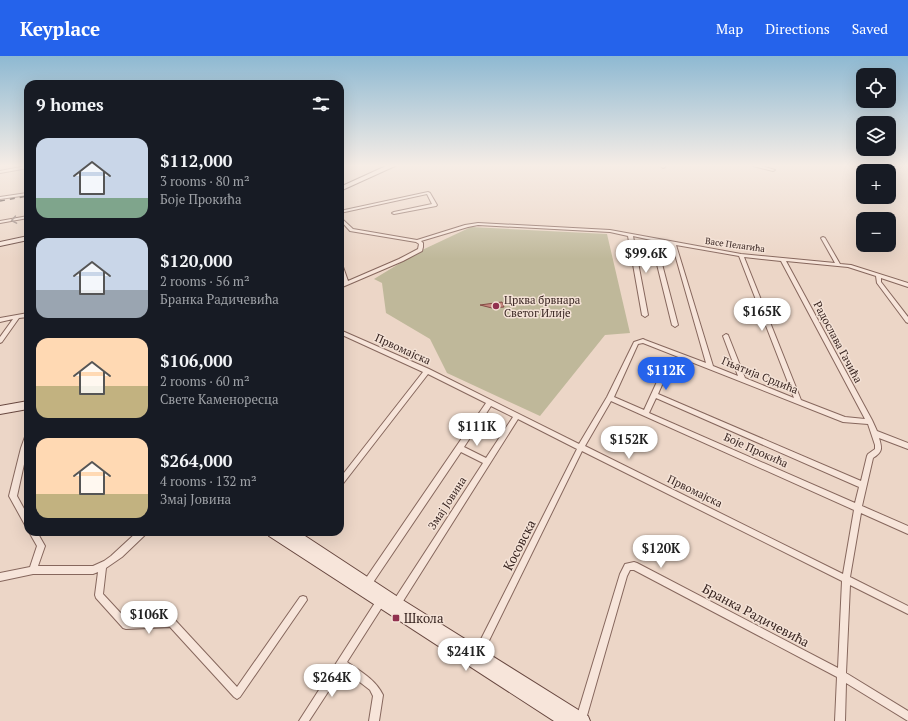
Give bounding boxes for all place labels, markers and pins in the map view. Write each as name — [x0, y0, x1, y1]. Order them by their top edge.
pin: $99.6K — [613, 240, 679, 274]
place label: Црква брвнара Светог Илије — [504, 293, 581, 320]
pin: $165K — [734, 298, 790, 332]
marker: Црква брвнара Светог Илије — [491, 301, 501, 311]
pin: $112K — [638, 357, 694, 391]
pin: $111K — [449, 413, 505, 447]
pin: $152K — [601, 426, 657, 460]
pin: $120K — [633, 535, 689, 569]
pin: $106K — [121, 601, 177, 635]
place label: Школа — [404, 609, 444, 627]
marker: Школа — [391, 613, 401, 623]
pin: $241K — [438, 638, 494, 672]
pin: $264K — [304, 664, 360, 698]

